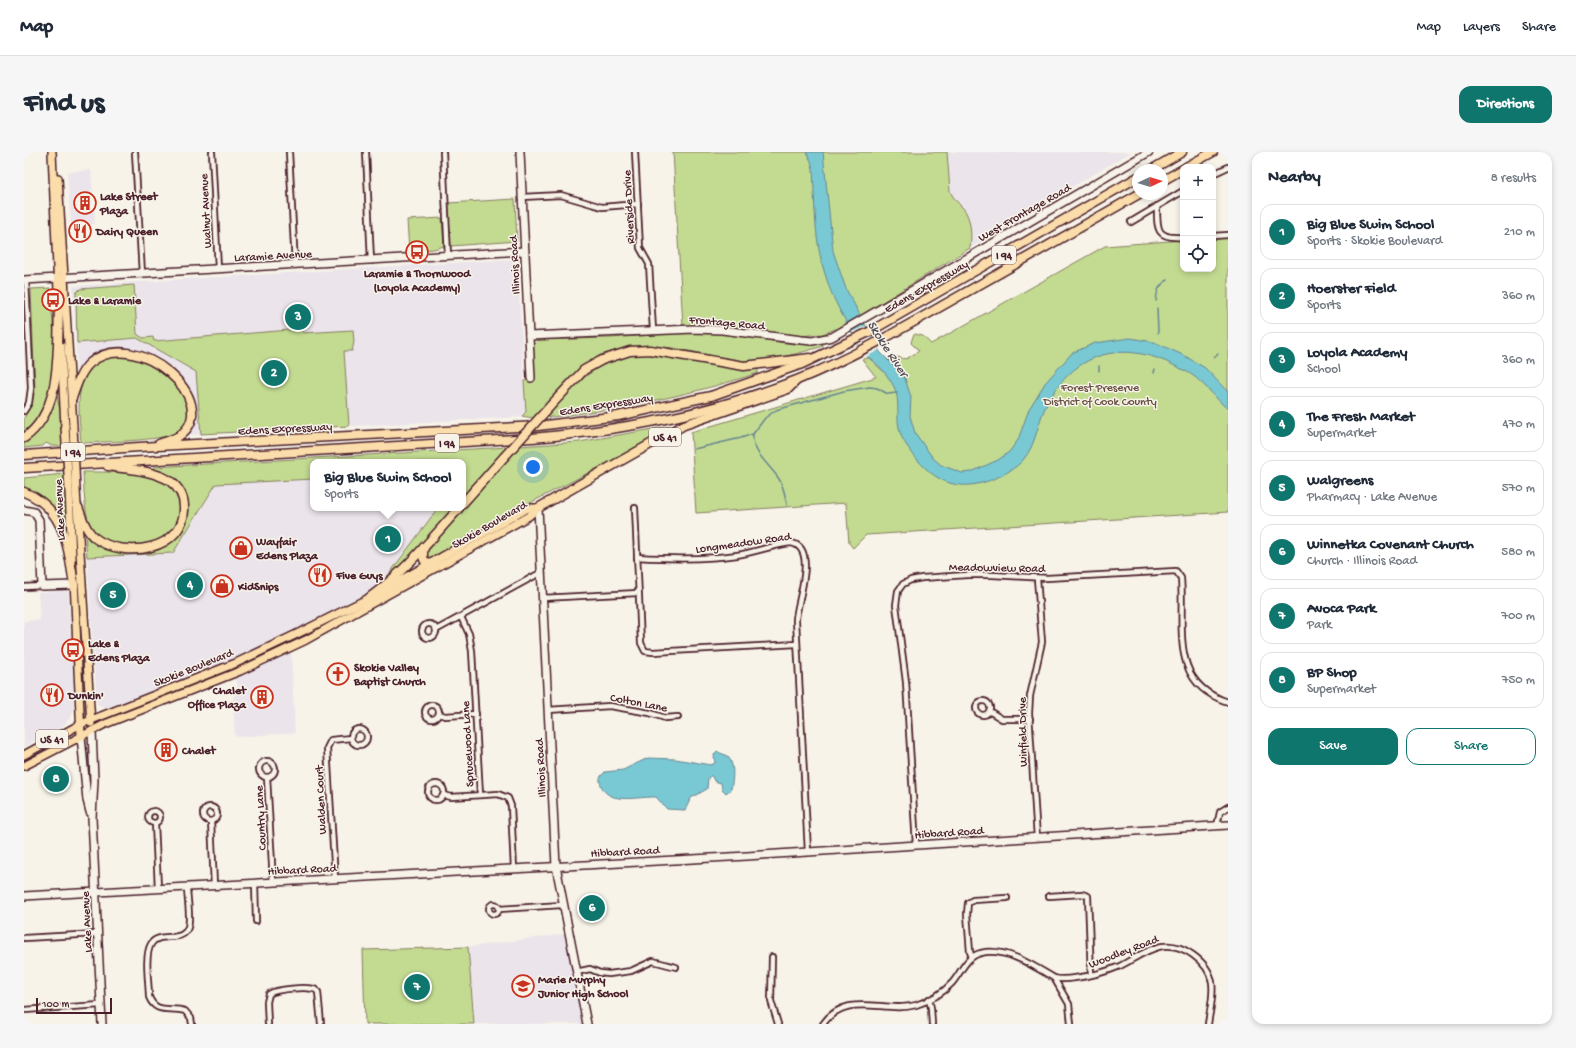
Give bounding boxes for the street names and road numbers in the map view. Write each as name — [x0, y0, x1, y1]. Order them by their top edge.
street label: Riverside Drive — [621, 169, 639, 244]
street label: Walnut Avenue — [198, 172, 216, 249]
street label: West Frontage Road — [976, 181, 1075, 246]
street label: Illinois Road — [507, 234, 525, 295]
road number: I 94 — [992, 246, 1016, 264]
street label: Laramie Avenue — [234, 248, 313, 266]
street label: Edens Expressway — [883, 258, 972, 317]
street label: Frontage Road — [687, 314, 766, 334]
street label: Edens Expressway — [559, 392, 654, 420]
street label: Edens Expressway — [238, 421, 333, 439]
road number: US 41 — [649, 428, 681, 446]
road number: I 94 — [435, 434, 459, 452]
road number: I 94 — [61, 443, 85, 461]
street label: Lake Avenue — [52, 478, 70, 541]
street label: Skokie Boulevard — [450, 498, 531, 553]
street label: Longmeadow Road — [695, 530, 793, 558]
street label: Meadowview Road — [949, 561, 1046, 577]
street label: Skokie Boulevard — [152, 646, 236, 691]
street label: Colton Lane — [609, 692, 669, 717]
street label: Winfield Drive — [1016, 696, 1032, 767]
street label: Sprucewood Lane — [460, 700, 478, 787]
road number: US 41 — [36, 730, 68, 748]
street label: Illinois Road — [533, 737, 551, 798]
street label: Walden Court — [313, 764, 331, 835]
street label: Country Lane — [253, 784, 271, 851]
street label: Hibbard Road — [914, 825, 985, 843]
street label: Hibbard Road — [590, 844, 661, 862]
street label: Hibbard Road — [267, 862, 338, 880]
street label: Lake Avenue — [79, 890, 97, 953]
street label: Woodley Road — [1087, 933, 1161, 973]

